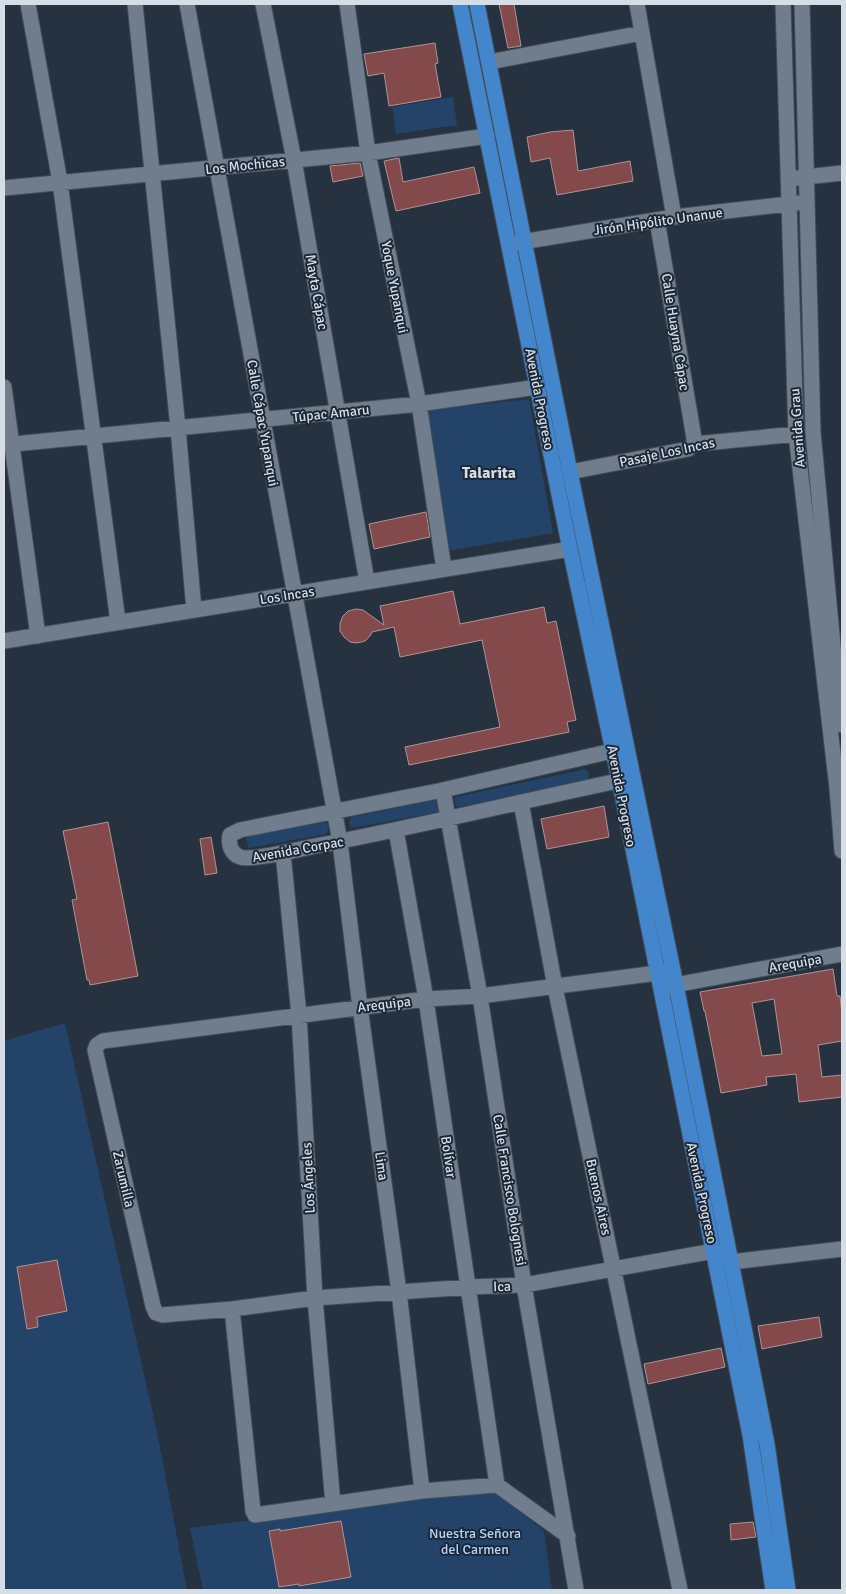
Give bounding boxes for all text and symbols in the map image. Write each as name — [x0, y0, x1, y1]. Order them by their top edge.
street label: Los Mochicas — [204, 153, 286, 178]
street label: Jirón Hipólito Unanue — [592, 204, 724, 239]
street label: Yoque Yupanqui — [377, 239, 412, 335]
street label: Mayta Cápac — [301, 253, 332, 332]
street label: Calle Huayna Cápac — [658, 272, 693, 392]
street label: Avenida Progreso — [521, 347, 558, 451]
street label: Calle Cápac Yupanqui — [243, 359, 282, 488]
street label: Avenida Grau — [786, 388, 809, 468]
street label: Túpac Amaru — [292, 401, 370, 426]
street label: Pasaje Los Incas — [618, 434, 716, 471]
district label: Talarita — [462, 463, 516, 483]
street label: Los Incas — [259, 583, 316, 608]
street label: Avenida Progreso — [603, 744, 640, 848]
street label: Avenida Corpac — [251, 833, 345, 866]
street label: Arequipa — [767, 950, 823, 977]
street label: Arequipa — [356, 993, 412, 1016]
street label: Calle Francisco Bolognesi — [489, 1113, 530, 1267]
street label: Bolívar — [437, 1135, 460, 1180]
street label: Avenida Progreso — [682, 1141, 721, 1245]
street label: Los Ángeles — [298, 1142, 319, 1214]
street label: Zarumilla — [109, 1149, 138, 1209]
street label: Lima — [371, 1150, 392, 1182]
street label: Buenos Aires — [582, 1157, 615, 1237]
street label: Ica — [493, 1278, 511, 1295]
park label: Nuestra Señora del Carmen — [429, 1525, 521, 1558]

